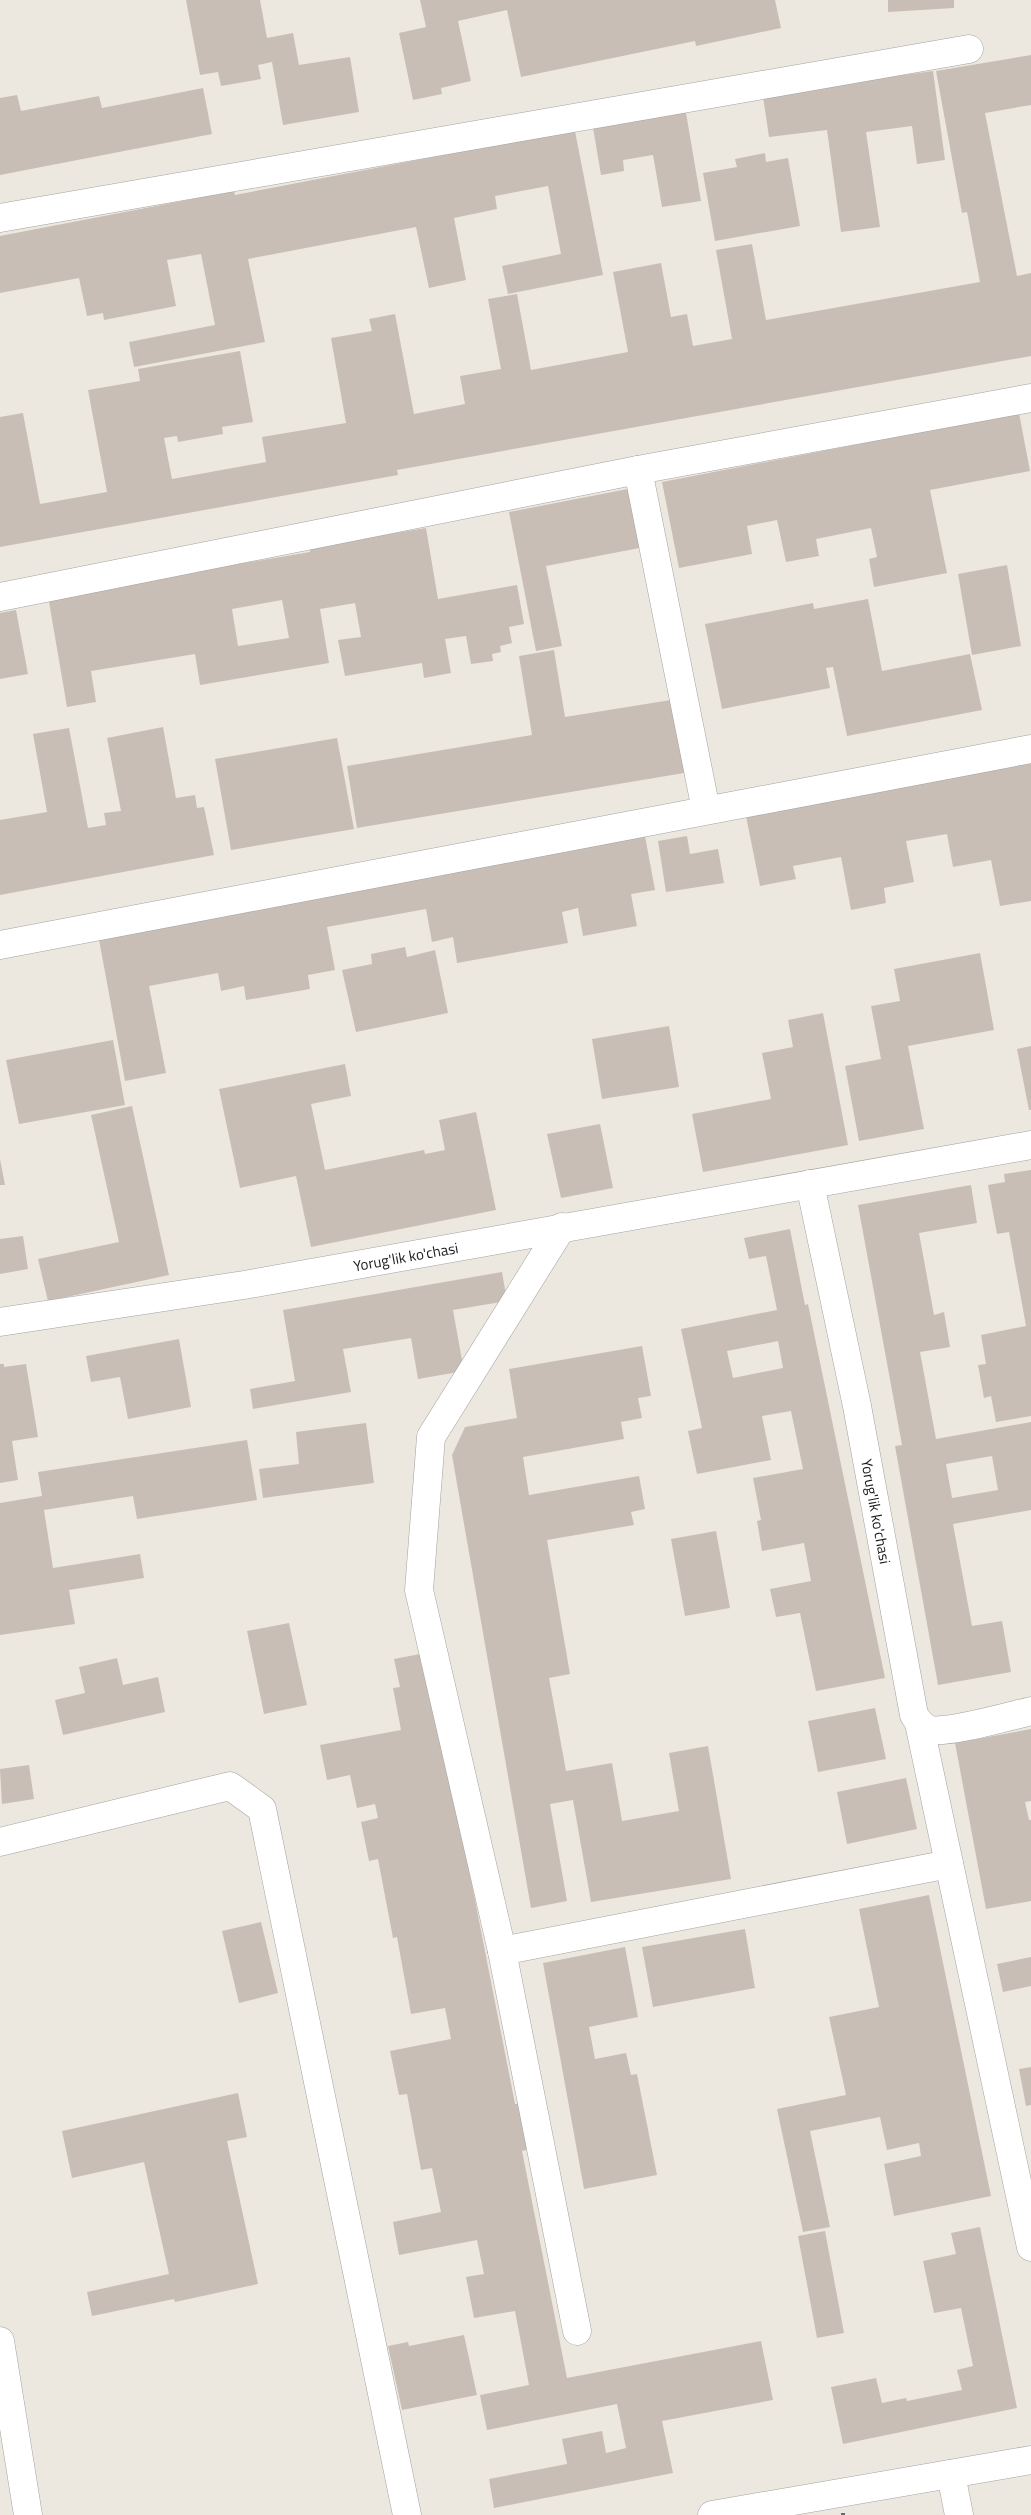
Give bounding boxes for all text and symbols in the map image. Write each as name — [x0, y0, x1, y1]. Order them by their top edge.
street label: Yorug'lik ko'chasi — [351, 1236, 460, 1277]
street label: Yorug'lik ko'chasi — [855, 1457, 897, 1566]

